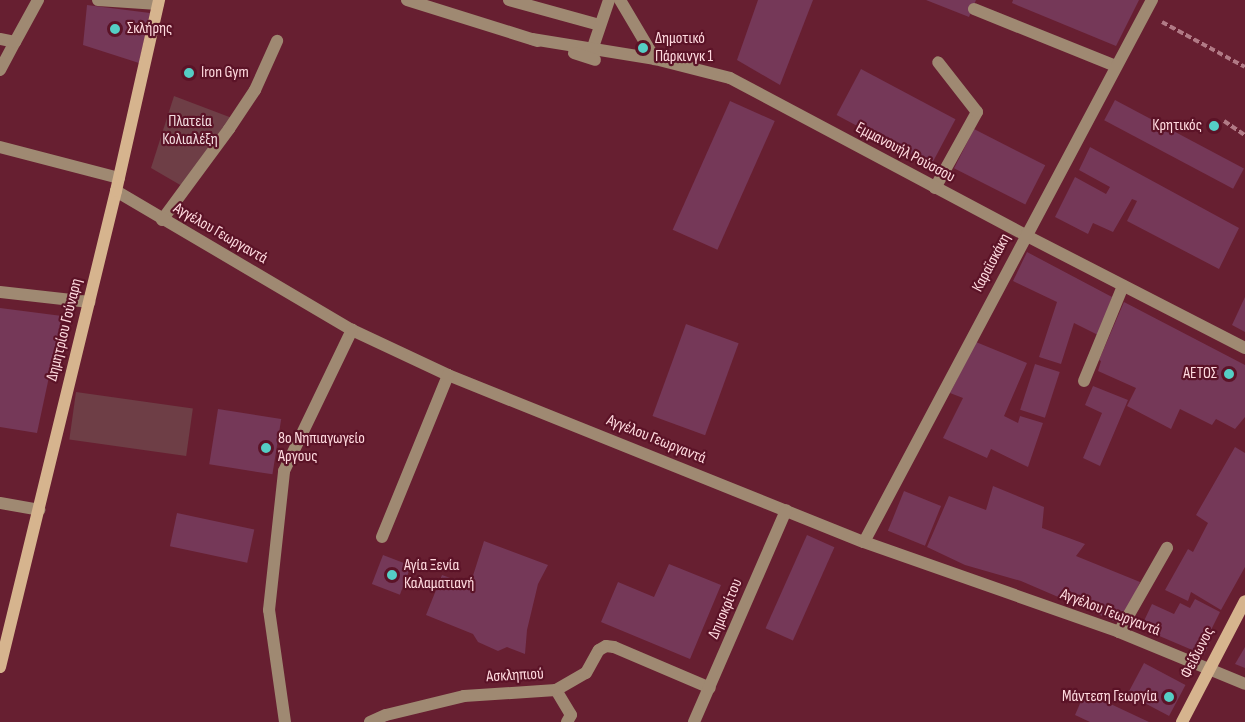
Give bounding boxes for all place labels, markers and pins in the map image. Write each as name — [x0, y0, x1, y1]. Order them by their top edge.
place label: Σκλήρης — [127, 19, 172, 39]
marker: Σκλήρης — [108, 22, 122, 36]
place label: Δημοτικό Πάρκινγκ 1 — [655, 29, 713, 67]
marker: Δημοτικό Πάρκινγκ 1 — [636, 41, 650, 55]
place label: Iron Gym — [201, 63, 249, 83]
marker: Iron Gym — [182, 66, 196, 80]
place label: Κρητικός — [1152, 116, 1202, 136]
marker: Κρητικός — [1207, 119, 1221, 133]
place label: ΑΕΤΟΣ — [1183, 364, 1217, 384]
marker: ΑΕΤΟΣ — [1222, 367, 1236, 381]
place label: 8ο Νηπιαγωγείο Άργους — [278, 429, 365, 467]
marker: 8ο Νηπιαγωγείο Άργους — [259, 441, 273, 455]
place label: Αγία Ξενία Καλαματιανή — [404, 556, 474, 594]
marker: Αγία Ξενία Καλαματιανή — [385, 568, 399, 582]
place label: Μάντεση Γεωργία — [1062, 687, 1157, 707]
marker: Μάντεση Γεωργία — [1162, 690, 1176, 704]

